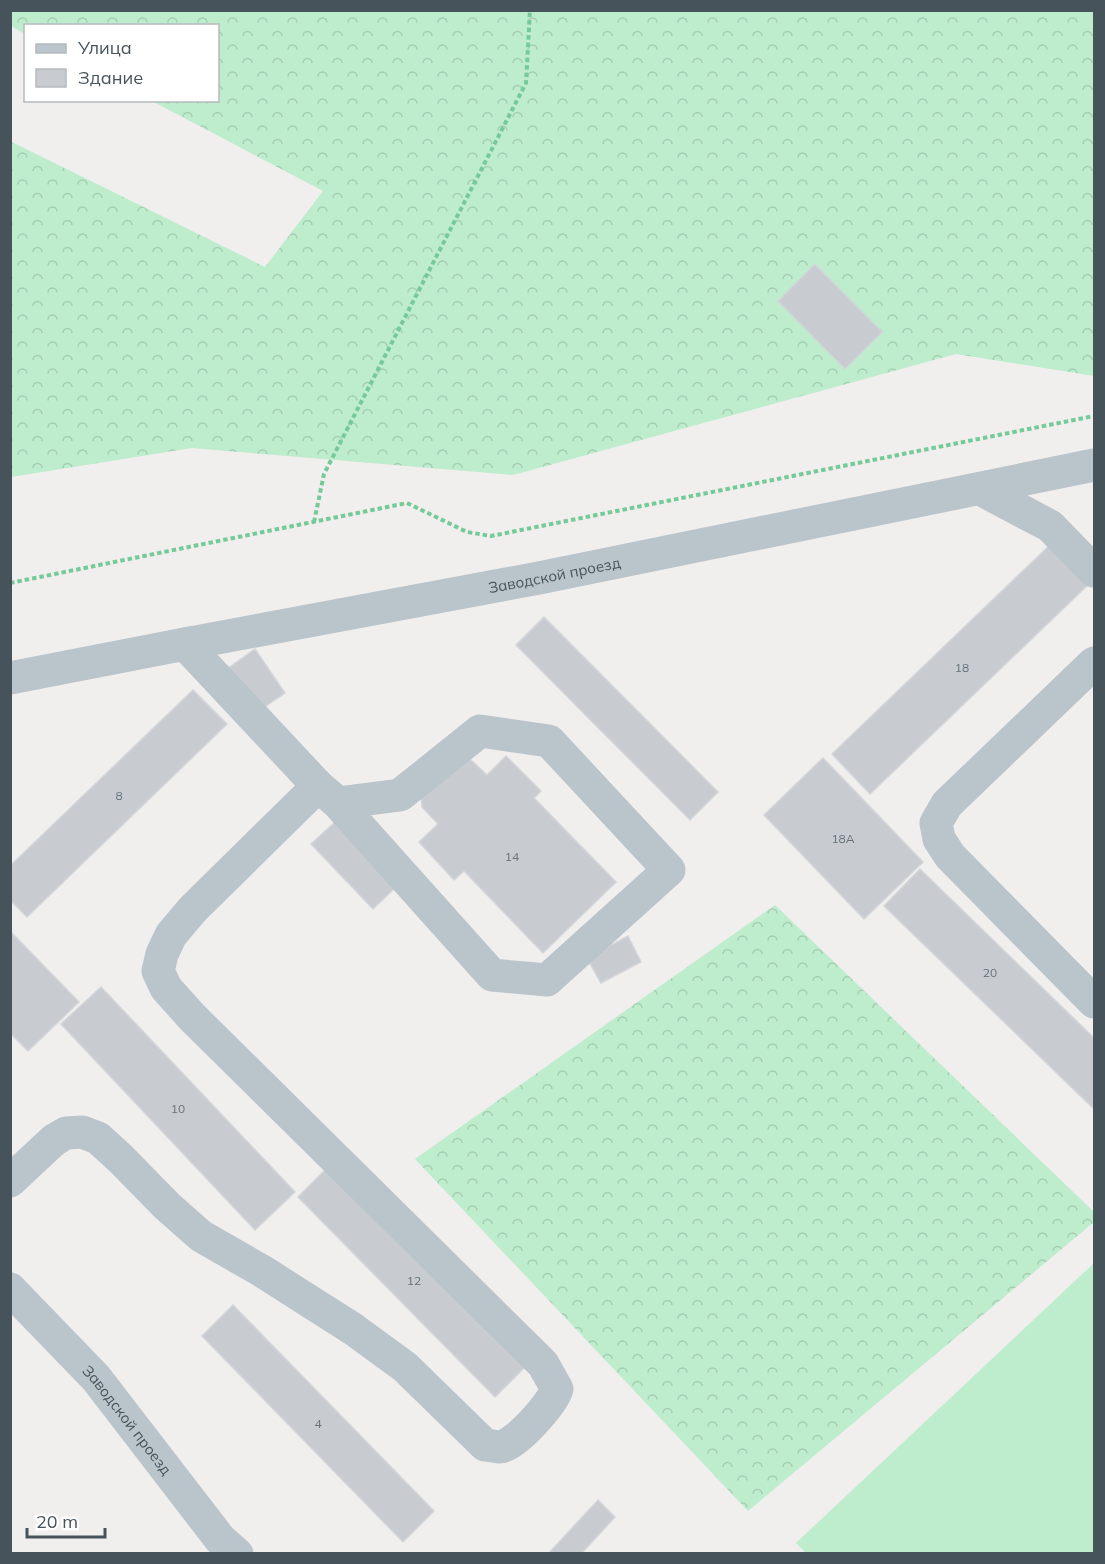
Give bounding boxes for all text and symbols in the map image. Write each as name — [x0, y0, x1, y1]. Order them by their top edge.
legend — [24, 24, 219, 102]
text: Улица — [77, 36, 132, 59]
text: Здание — [78, 66, 143, 89]
street label: Заводской проезд — [487, 552, 622, 597]
house number: 18 — [955, 660, 969, 675]
house number: 8 — [115, 788, 123, 803]
house number: 18А — [831, 831, 855, 846]
house number: 14 — [505, 849, 519, 864]
house number: 20 — [983, 965, 997, 980]
house number: 10 — [171, 1101, 185, 1116]
house number: 12 — [407, 1273, 421, 1288]
street label: Заводской проезд — [79, 1361, 176, 1478]
house number: 4 — [314, 1416, 322, 1431]
scale bar — [27, 1501, 105, 1539]
text: 20 m — [36, 1510, 78, 1533]

